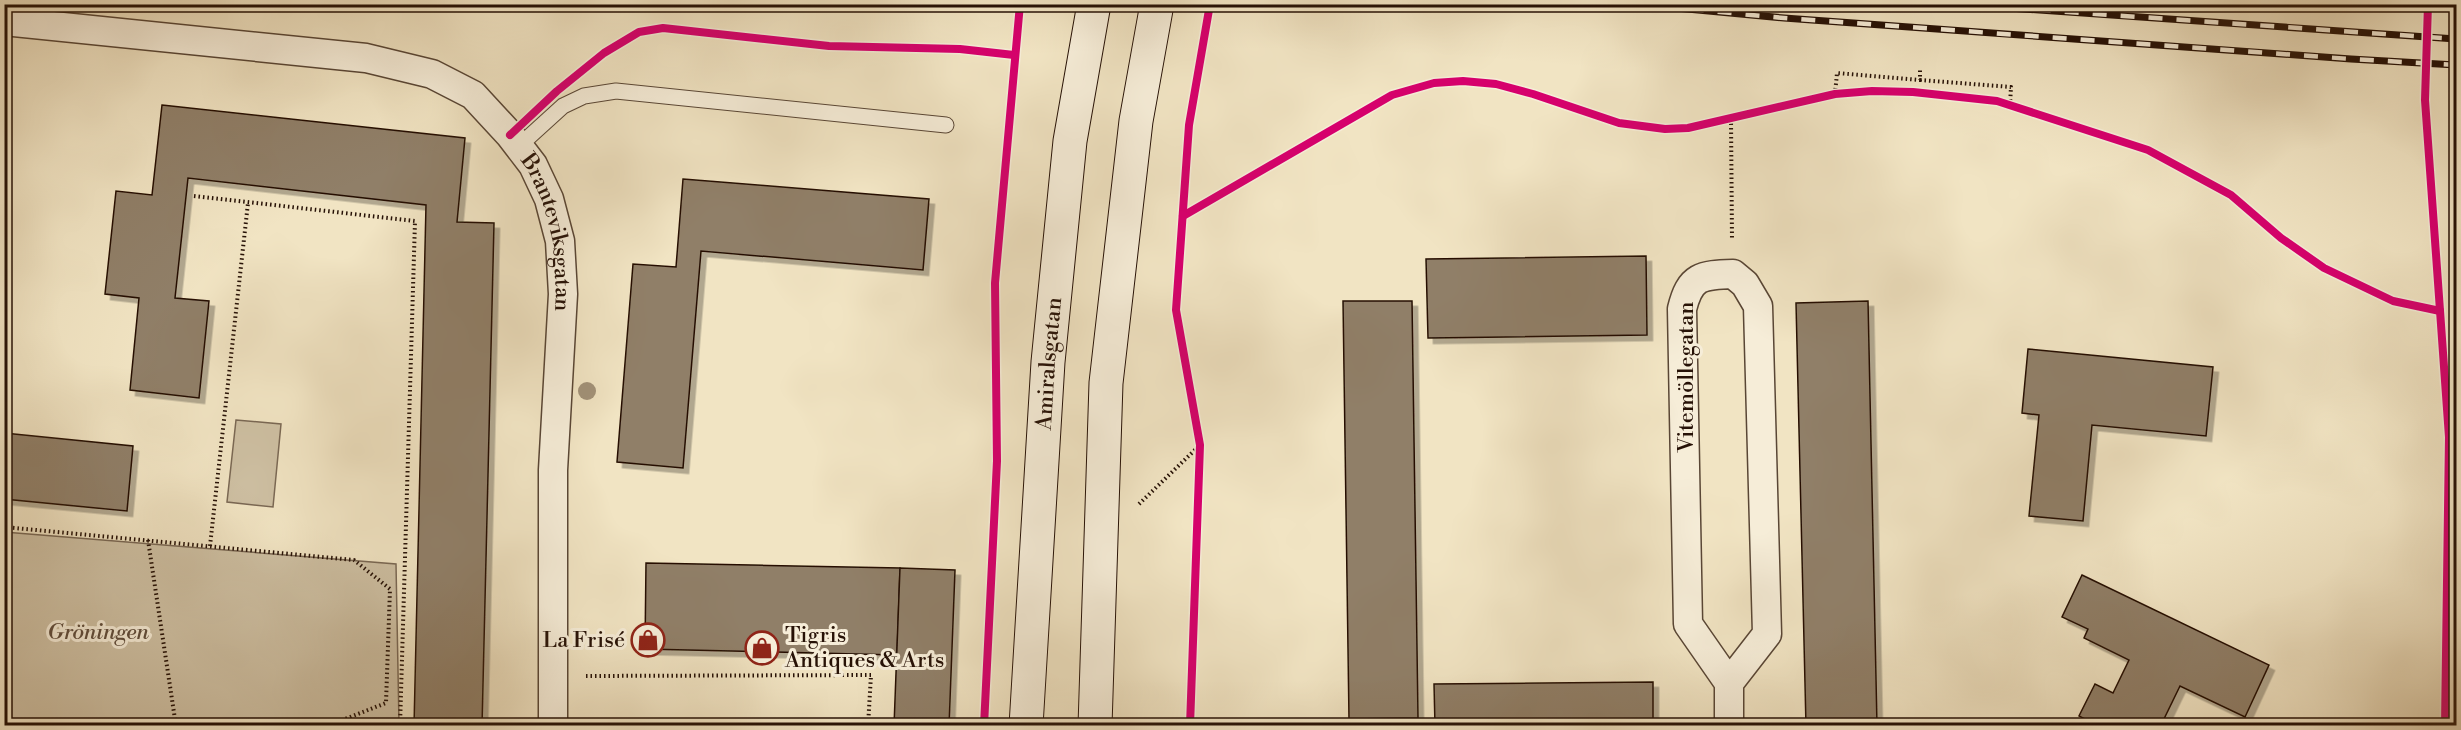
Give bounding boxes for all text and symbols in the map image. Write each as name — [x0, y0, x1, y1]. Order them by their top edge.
street label: Branteviksgatan — [515, 147, 577, 312]
street label: Amiralsgatan — [1030, 296, 1068, 432]
street label: Vitemöllegatan — [1673, 302, 1700, 453]
park label: Gröningen — [47, 619, 149, 646]
shop icon: La Frisé — [630, 622, 666, 658]
place label: Tigris Antiques & Arts — [784, 622, 944, 674]
place label: La Frisé — [543, 627, 625, 654]
shop icon: Tigris Antiques & Arts — [744, 630, 780, 666]

